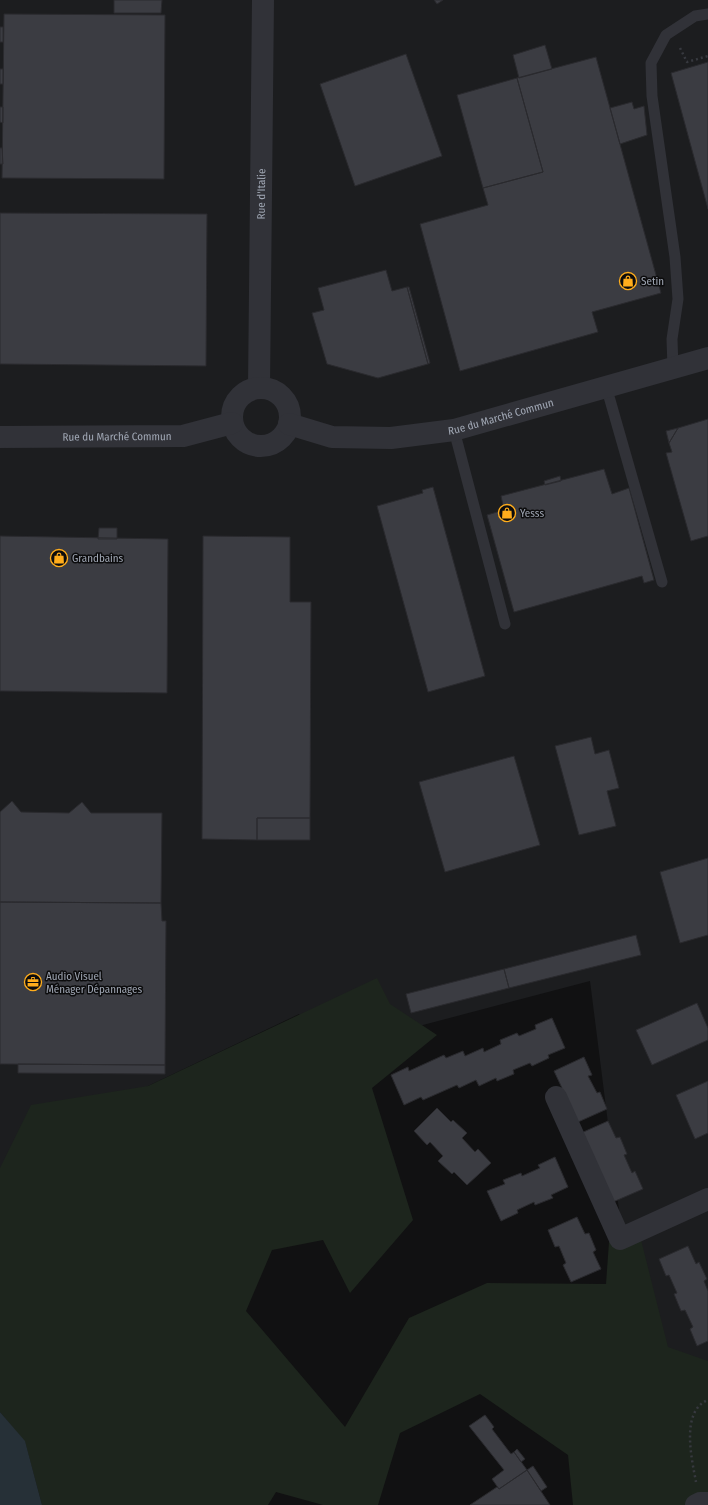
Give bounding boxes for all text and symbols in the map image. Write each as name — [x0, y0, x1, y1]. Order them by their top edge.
street label: Rue d'Italie — [255, 169, 268, 219]
shop icon: Setin — [618, 271, 638, 291]
place label: Setin — [641, 275, 664, 288]
street label: Rue du Marché Commun — [447, 396, 555, 438]
street label: Rue du Marché Commun — [62, 430, 172, 444]
shop icon: Yesss — [497, 503, 517, 523]
place label: Yesss — [520, 507, 544, 520]
shop icon: Grandbains — [49, 548, 69, 568]
place label: Grandbains — [72, 552, 124, 565]
place label: Audio Visuel Ménager Dépannages — [46, 970, 142, 996]
office icon: Audio Visuel Ménager Dépannages — [23, 972, 43, 992]

